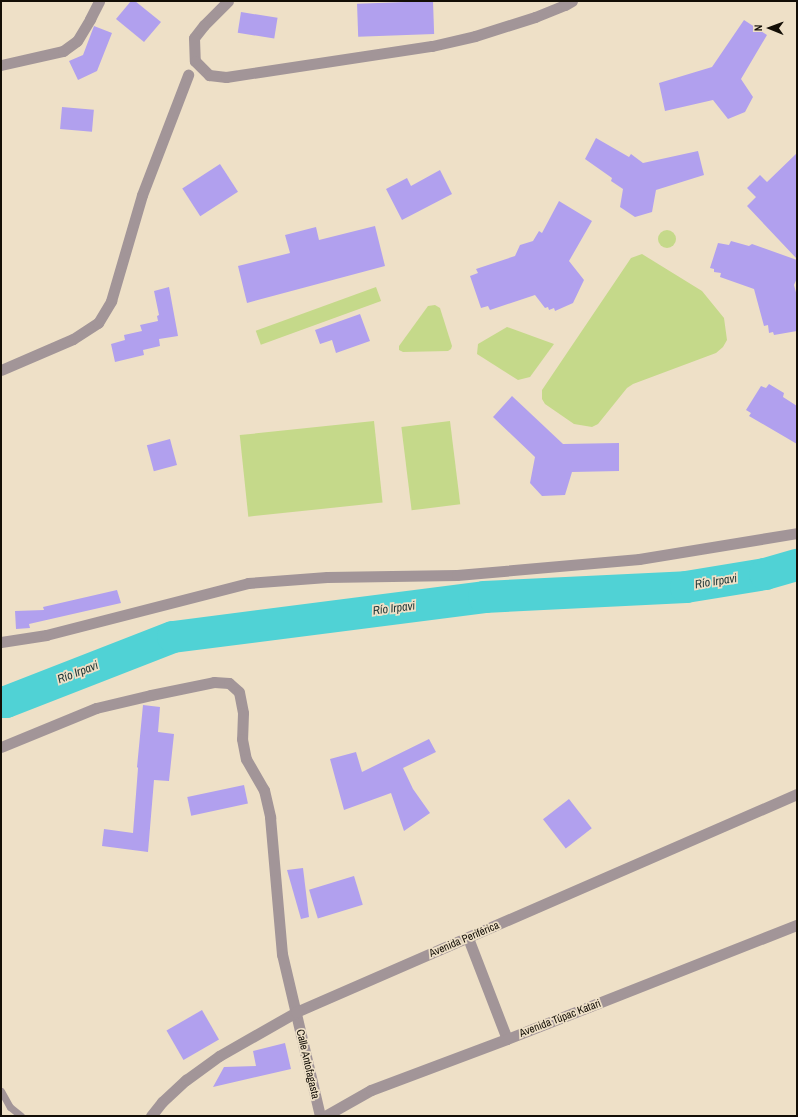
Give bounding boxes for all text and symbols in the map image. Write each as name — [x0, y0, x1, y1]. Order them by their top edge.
north arrow — [750, 8, 790, 48]
text: N — [751, 24, 765, 31]
water label: Río Irpavi — [694, 572, 738, 592]
water label: Río Irpavi — [372, 599, 416, 619]
water label: Río Irpavi — [56, 659, 100, 687]
street label: Avenida Periférica — [427, 918, 501, 960]
street label: Avenida Túpac Katari — [517, 996, 603, 1040]
street label: Calle Antofagasta — [294, 1028, 322, 1100]

